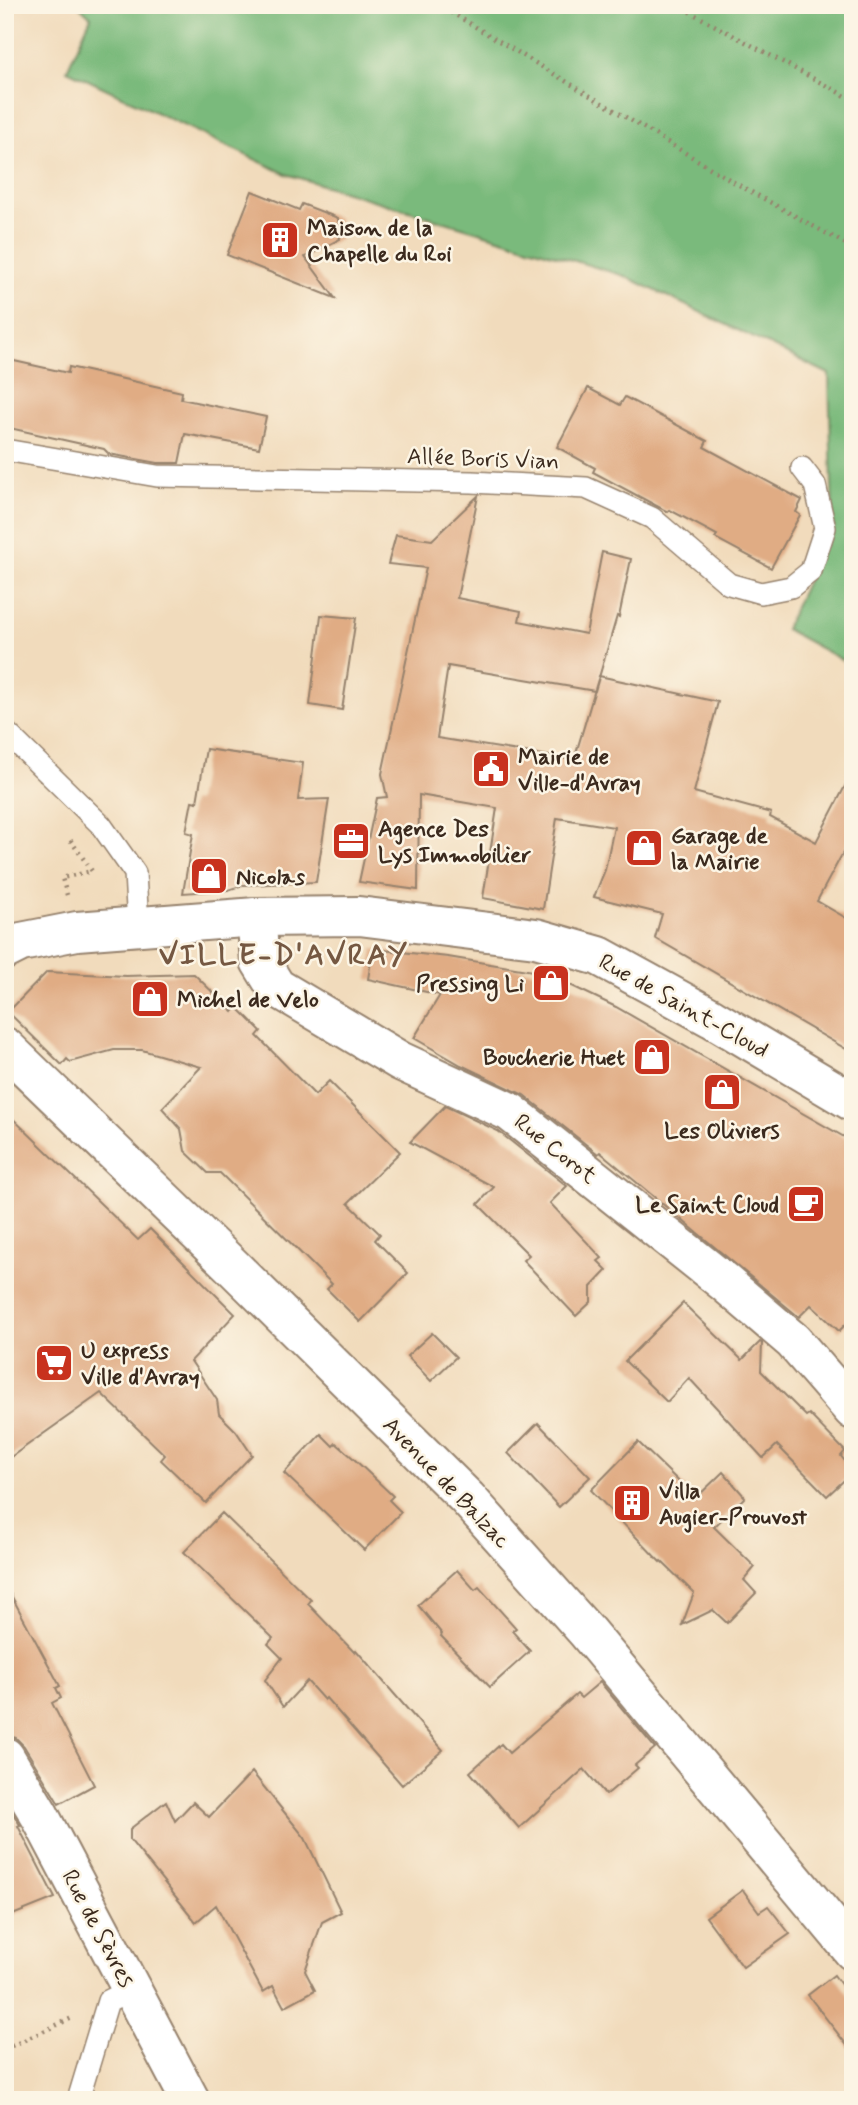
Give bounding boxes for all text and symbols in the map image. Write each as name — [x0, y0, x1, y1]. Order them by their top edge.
place label: Maison de la Chapelle du Roi — [307, 214, 452, 270]
building icon: Maison de la Chapelle du Roi — [259, 219, 301, 261]
street label: Allée Boris Vian — [406, 442, 560, 478]
place label: Mairie de Ville-d'Avray — [518, 743, 641, 799]
public building icon: Mairie de Ville-d'Avray — [470, 748, 512, 790]
place label: Agence Des Lys Immobilier — [378, 815, 531, 871]
office icon: Agence Des Lys Immobilier — [330, 820, 372, 862]
place label: Garage de la Mairie — [671, 822, 769, 878]
shop icon: Garage de la Mairie — [623, 827, 665, 869]
shop icon: Nicolas — [188, 855, 230, 897]
place label: Nicolas — [236, 863, 306, 893]
district label: VILLE-D'AVRAY — [159, 936, 409, 975]
street label: Rue de Saint-Cloud — [593, 948, 773, 1066]
shop icon: Pressing Li — [530, 962, 572, 1004]
place label: Pressing Li — [416, 970, 524, 1002]
shop icon: Michel de Velo — [129, 978, 171, 1020]
place label: Michel de Velo — [177, 986, 319, 1016]
shop icon: Boucherie Huet — [631, 1036, 673, 1078]
place label: Boucherie Huet — [483, 1044, 625, 1074]
shop icon: Les Oliviers — [701, 1071, 743, 1113]
street label: Rue Corot — [507, 1108, 603, 1192]
place label: Les Oliviers — [664, 1117, 780, 1147]
cafe icon: Le Saint Cloud — [785, 1183, 827, 1225]
place label: Le Saint Cloud — [636, 1191, 779, 1221]
place label: U express Ville d'Avray — [81, 1337, 200, 1393]
supermarket icon: U express Ville d'Avray — [33, 1342, 75, 1384]
street label: Avenue de Balzac — [375, 1411, 516, 1556]
place label: Villa Augier-Prouvost — [659, 1477, 808, 1533]
building icon: Villa Augier-Prouvost — [611, 1482, 653, 1524]
street label: Rue de Sèvres — [54, 1865, 141, 1993]

